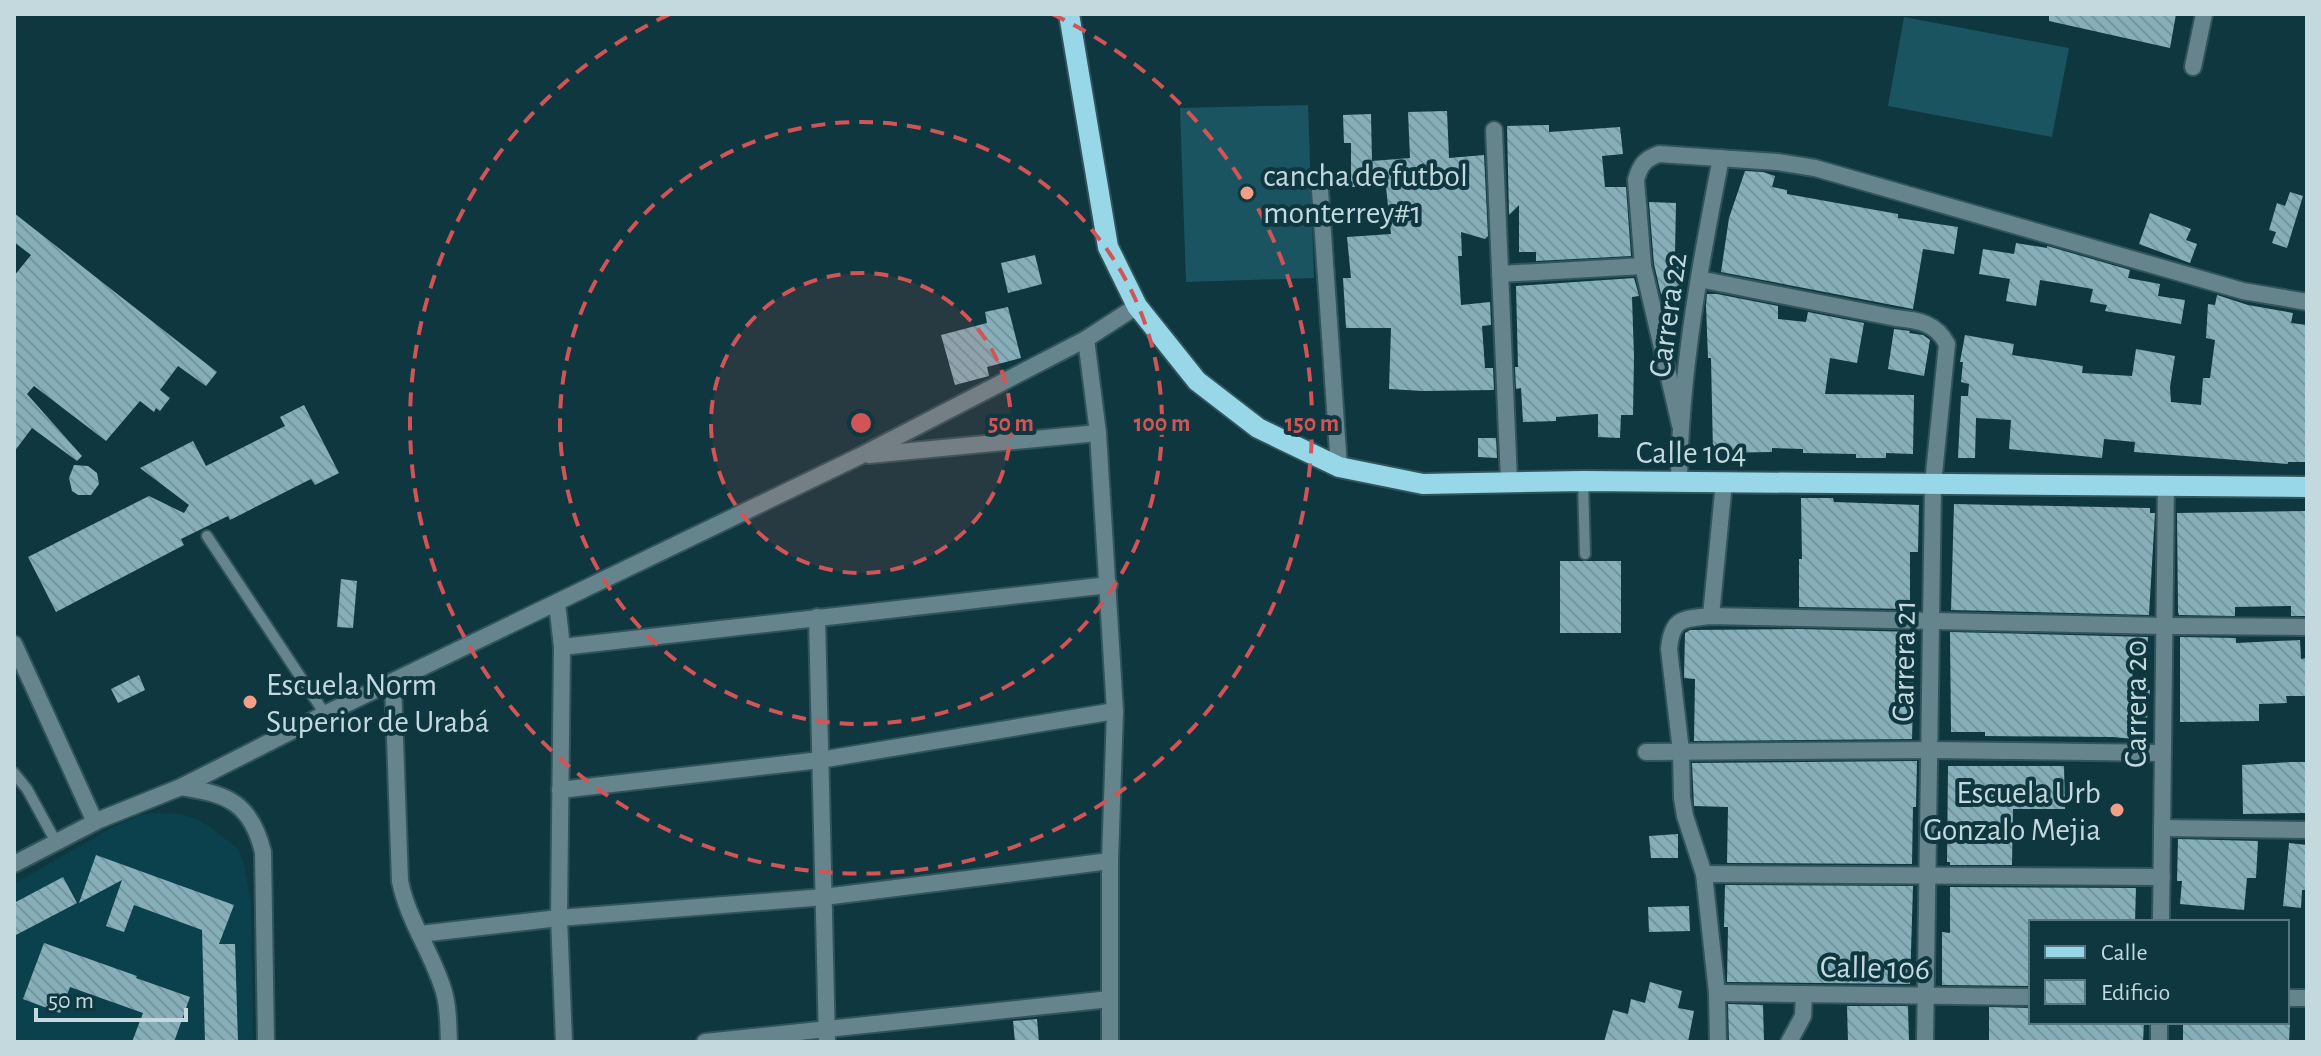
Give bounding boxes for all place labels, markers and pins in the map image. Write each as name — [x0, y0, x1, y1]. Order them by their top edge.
place label: cancha de futbol monterrey#1 — [1263, 160, 1468, 229]
marker: cancha de futbol monterrey#1 — [1238, 184, 1256, 202]
centre of rings — [847, 409, 875, 437]
place label: Escuela Norm Superior de Urabá — [266, 669, 490, 738]
marker: Escuela Norm Superior de Urabá — [241, 693, 259, 711]
place label: Escuela Urb Gonzalo Mejia — [1923, 777, 2101, 846]
marker: Escuela Urb Gonzalo Mejia — [2108, 801, 2126, 819]

